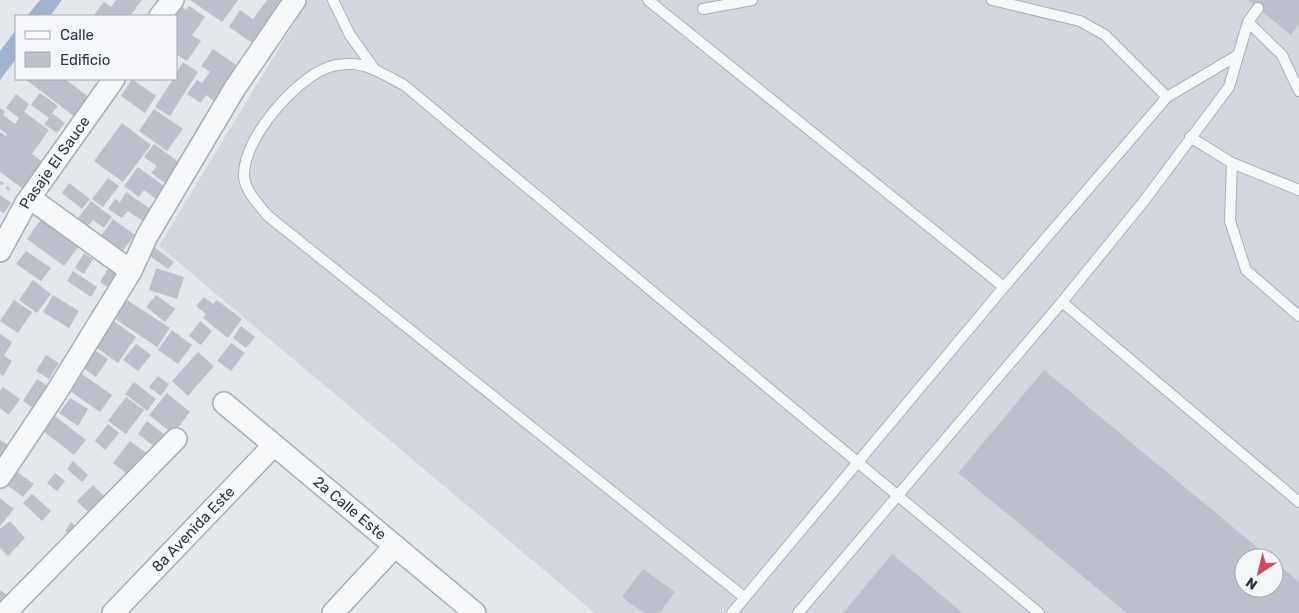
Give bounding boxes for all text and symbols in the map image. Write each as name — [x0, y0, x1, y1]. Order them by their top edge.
legend — [15, 15, 178, 80]
text: Calle — [60, 26, 94, 44]
text: Edificio — [60, 51, 110, 69]
street label: Pasaje El Sauce — [16, 113, 94, 212]
street label: 2a Calle Este — [310, 473, 390, 544]
street label: 8a Avenida Este — [148, 483, 238, 576]
north arrow — [1234, 548, 1284, 598]
text: N — [1243, 573, 1261, 593]

